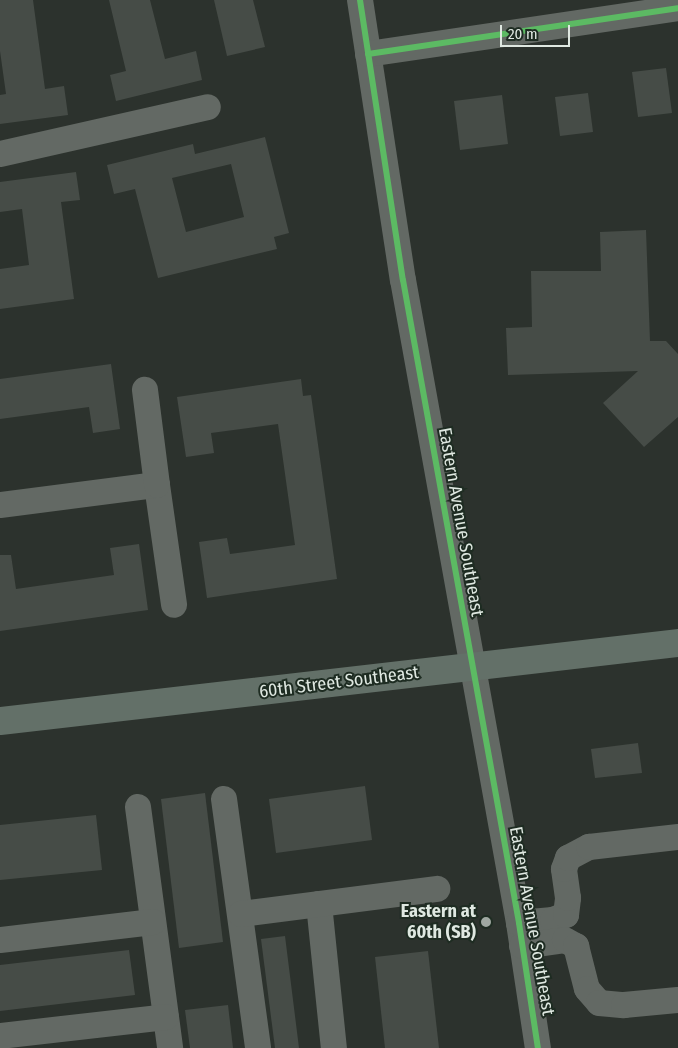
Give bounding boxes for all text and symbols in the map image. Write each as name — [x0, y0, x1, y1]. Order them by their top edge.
scale bar — [503, 15, 573, 47]
text: 20 m — [508, 25, 538, 43]
street label: Eastern Avenue Southeast — [434, 426, 488, 618]
street label: 60th Street Southeast — [258, 661, 420, 703]
street label: Eastern Avenue Southeast — [505, 825, 559, 1017]
place label: Eastern at 60th (SB) — [401, 901, 476, 944]
marker: Eastern at 60th (SB) — [480, 916, 492, 928]

